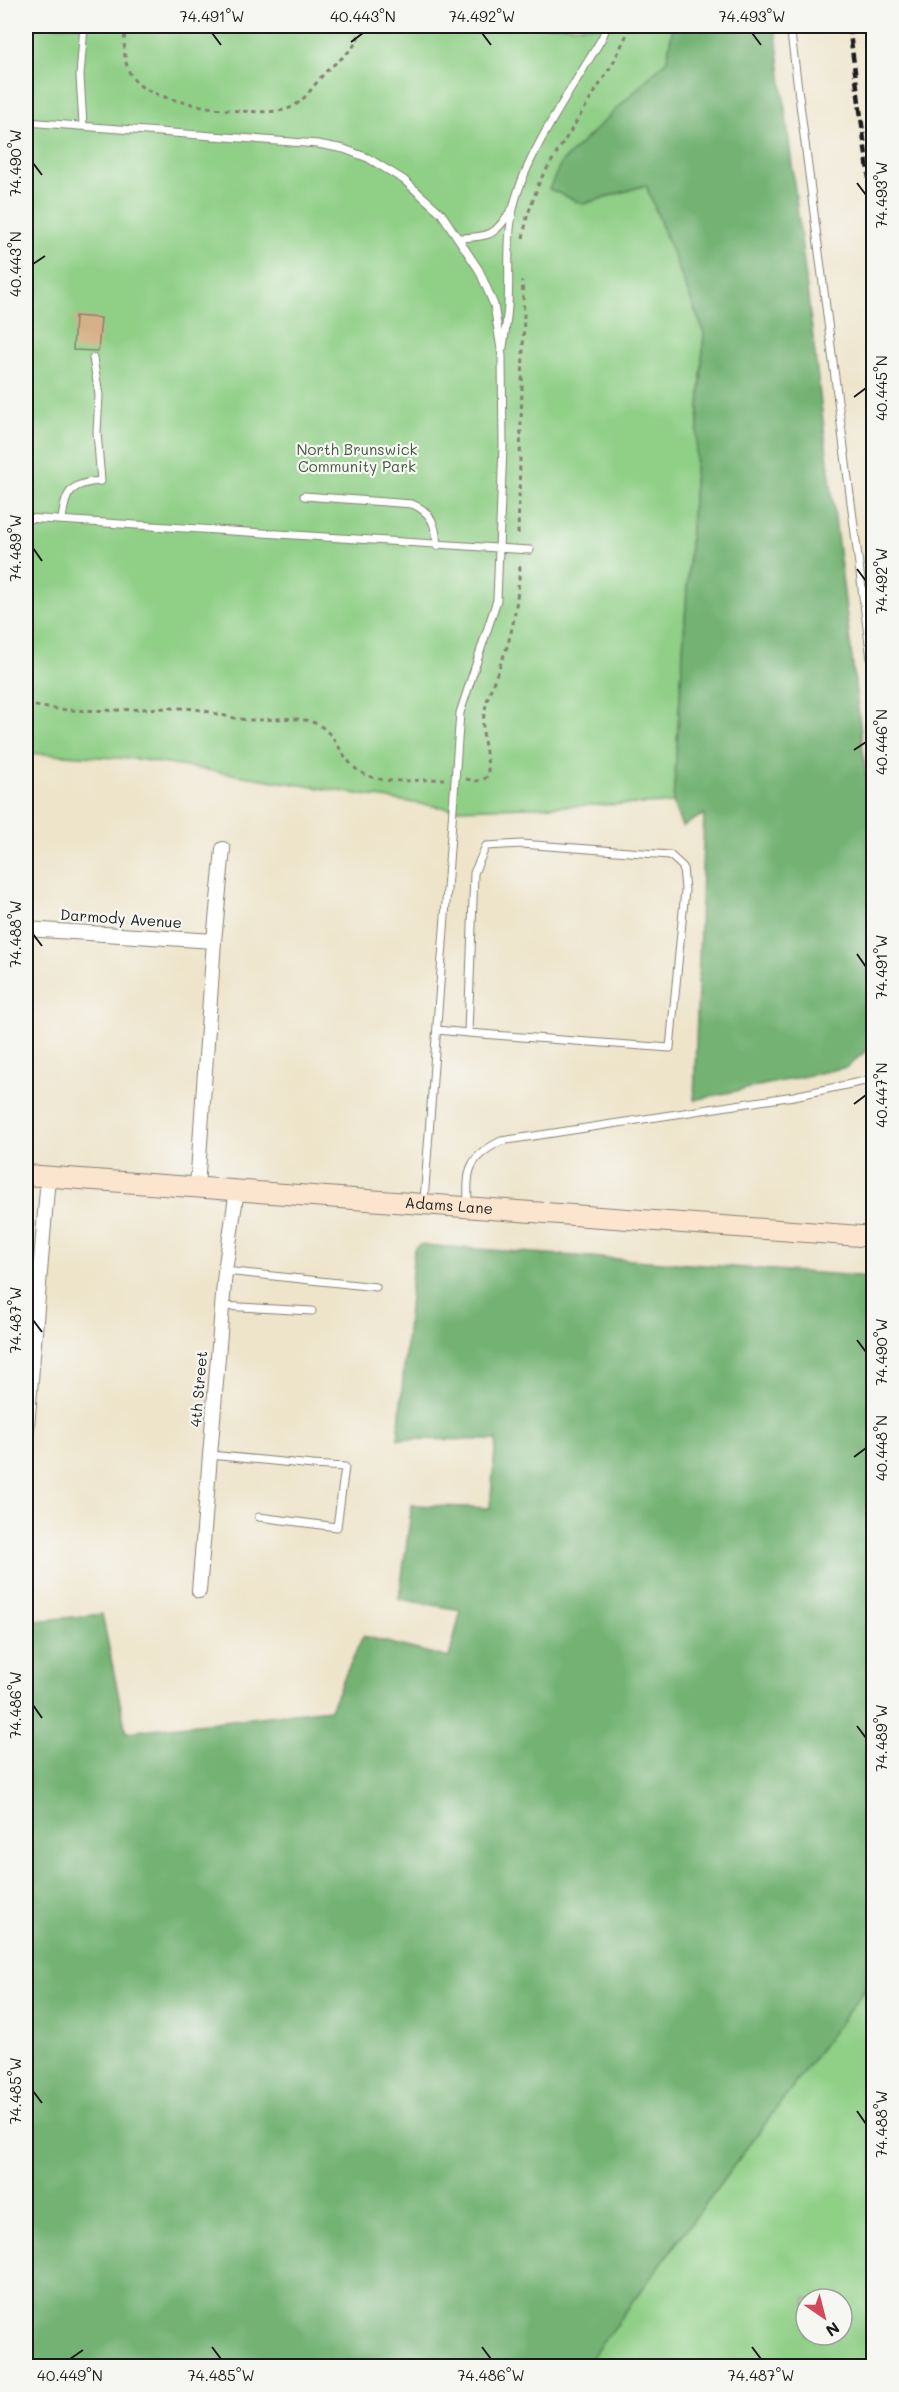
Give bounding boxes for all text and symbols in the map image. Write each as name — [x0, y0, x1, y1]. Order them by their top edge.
text: 74.491°W — [180, 6, 244, 26]
text: 40.443°N — [330, 6, 396, 26]
text: 74.492°W — [449, 6, 515, 26]
text: 74.493°W — [719, 6, 786, 26]
text: 74.490°W — [5, 129, 25, 197]
text: 74.493°W — [871, 162, 891, 229]
text: 40.443°N — [5, 231, 25, 297]
text: 40.445°N — [871, 355, 891, 421]
park label: North Brunswick Community Park — [296, 439, 418, 476]
text: 74.489°W — [5, 514, 25, 582]
text: 74.492°W — [871, 548, 891, 614]
text: 40.446°N — [871, 709, 891, 775]
text: 74.488°W — [5, 900, 25, 968]
street label: Darmody Avenue — [59, 904, 183, 932]
text: 74.491°W — [871, 935, 891, 999]
text: 40.447°N — [871, 1062, 891, 1128]
street label: Adams Lane — [404, 1192, 494, 1218]
text: 74.487°W — [5, 1287, 25, 1353]
text: 74.490°W — [871, 1318, 891, 1386]
street label: 4th Street — [185, 1350, 211, 1428]
text: 40.448°N — [871, 1415, 891, 1481]
text: 74.486°W — [5, 1671, 25, 1739]
text: 74.489°W — [871, 1704, 891, 1772]
text: 74.485°W — [5, 2057, 25, 2125]
text: 74.488°W — [871, 2090, 891, 2158]
north arrow — [794, 2287, 854, 2347]
text: N — [822, 2318, 844, 2342]
text: 40.449°N — [37, 2365, 103, 2385]
text: 74.485°W — [187, 2365, 255, 2385]
text: 74.486°W — [457, 2365, 525, 2385]
text: 74.487°W — [728, 2365, 794, 2385]

